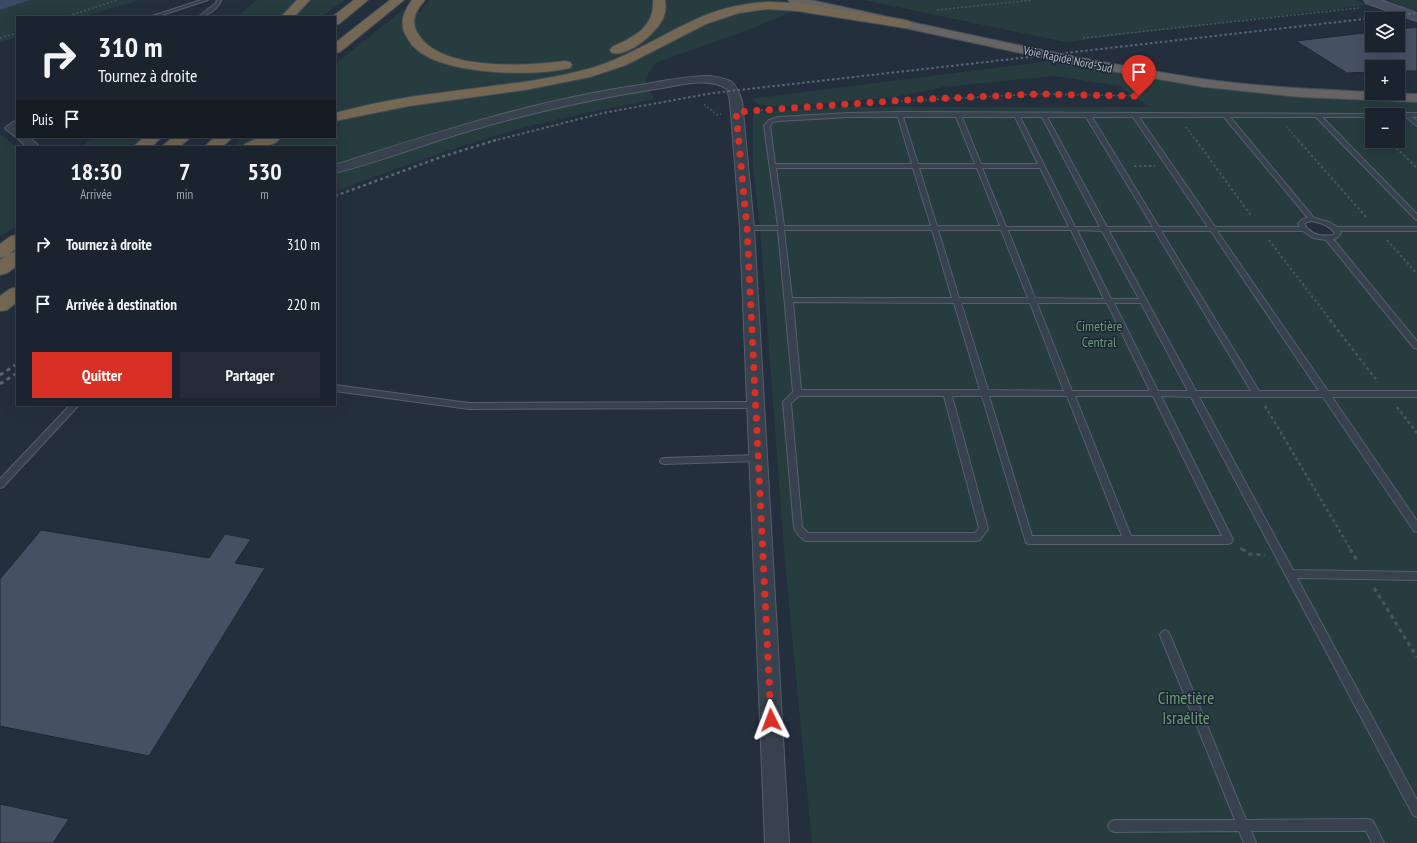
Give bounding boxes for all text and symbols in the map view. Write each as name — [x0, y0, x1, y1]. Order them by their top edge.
map controls — [1365, 12, 1405, 148]
button: layers — [1365, 12, 1405, 52]
text: 310 m — [98, 28, 162, 65]
icon: right — [32, 32, 84, 84]
street label: Voie Rapide Nord-Sud — [1021, 42, 1114, 76]
pin — [1122, 55, 1156, 96]
button: + — [1365, 60, 1405, 100]
icon: arrive — [1128, 61, 1150, 83]
text: Tournez à droite — [98, 64, 197, 87]
icon: arrive — [61, 108, 83, 130]
button: − — [1365, 108, 1405, 148]
text: Puis — [32, 110, 53, 129]
text: 18:30 — [70, 156, 122, 187]
text: 7 — [179, 156, 190, 187]
text: 530 — [247, 156, 282, 187]
text: Arrivée — [80, 186, 112, 203]
text: min — [176, 186, 193, 203]
text: m — [260, 186, 269, 203]
icon: right — [32, 233, 54, 255]
text: Tournez à droite — [66, 235, 152, 254]
text: 310 m — [287, 235, 320, 254]
icon: arrive — [32, 293, 54, 315]
text: Arrivée à destination — [66, 295, 177, 314]
text: 220 m — [287, 295, 320, 314]
park label: Cimetière Central — [1076, 317, 1123, 351]
button: Quitter — [32, 352, 172, 398]
button: Partager — [180, 352, 320, 398]
park label: Cimetière Israélite — [1158, 687, 1214, 729]
position arrow — [750, 699, 792, 741]

